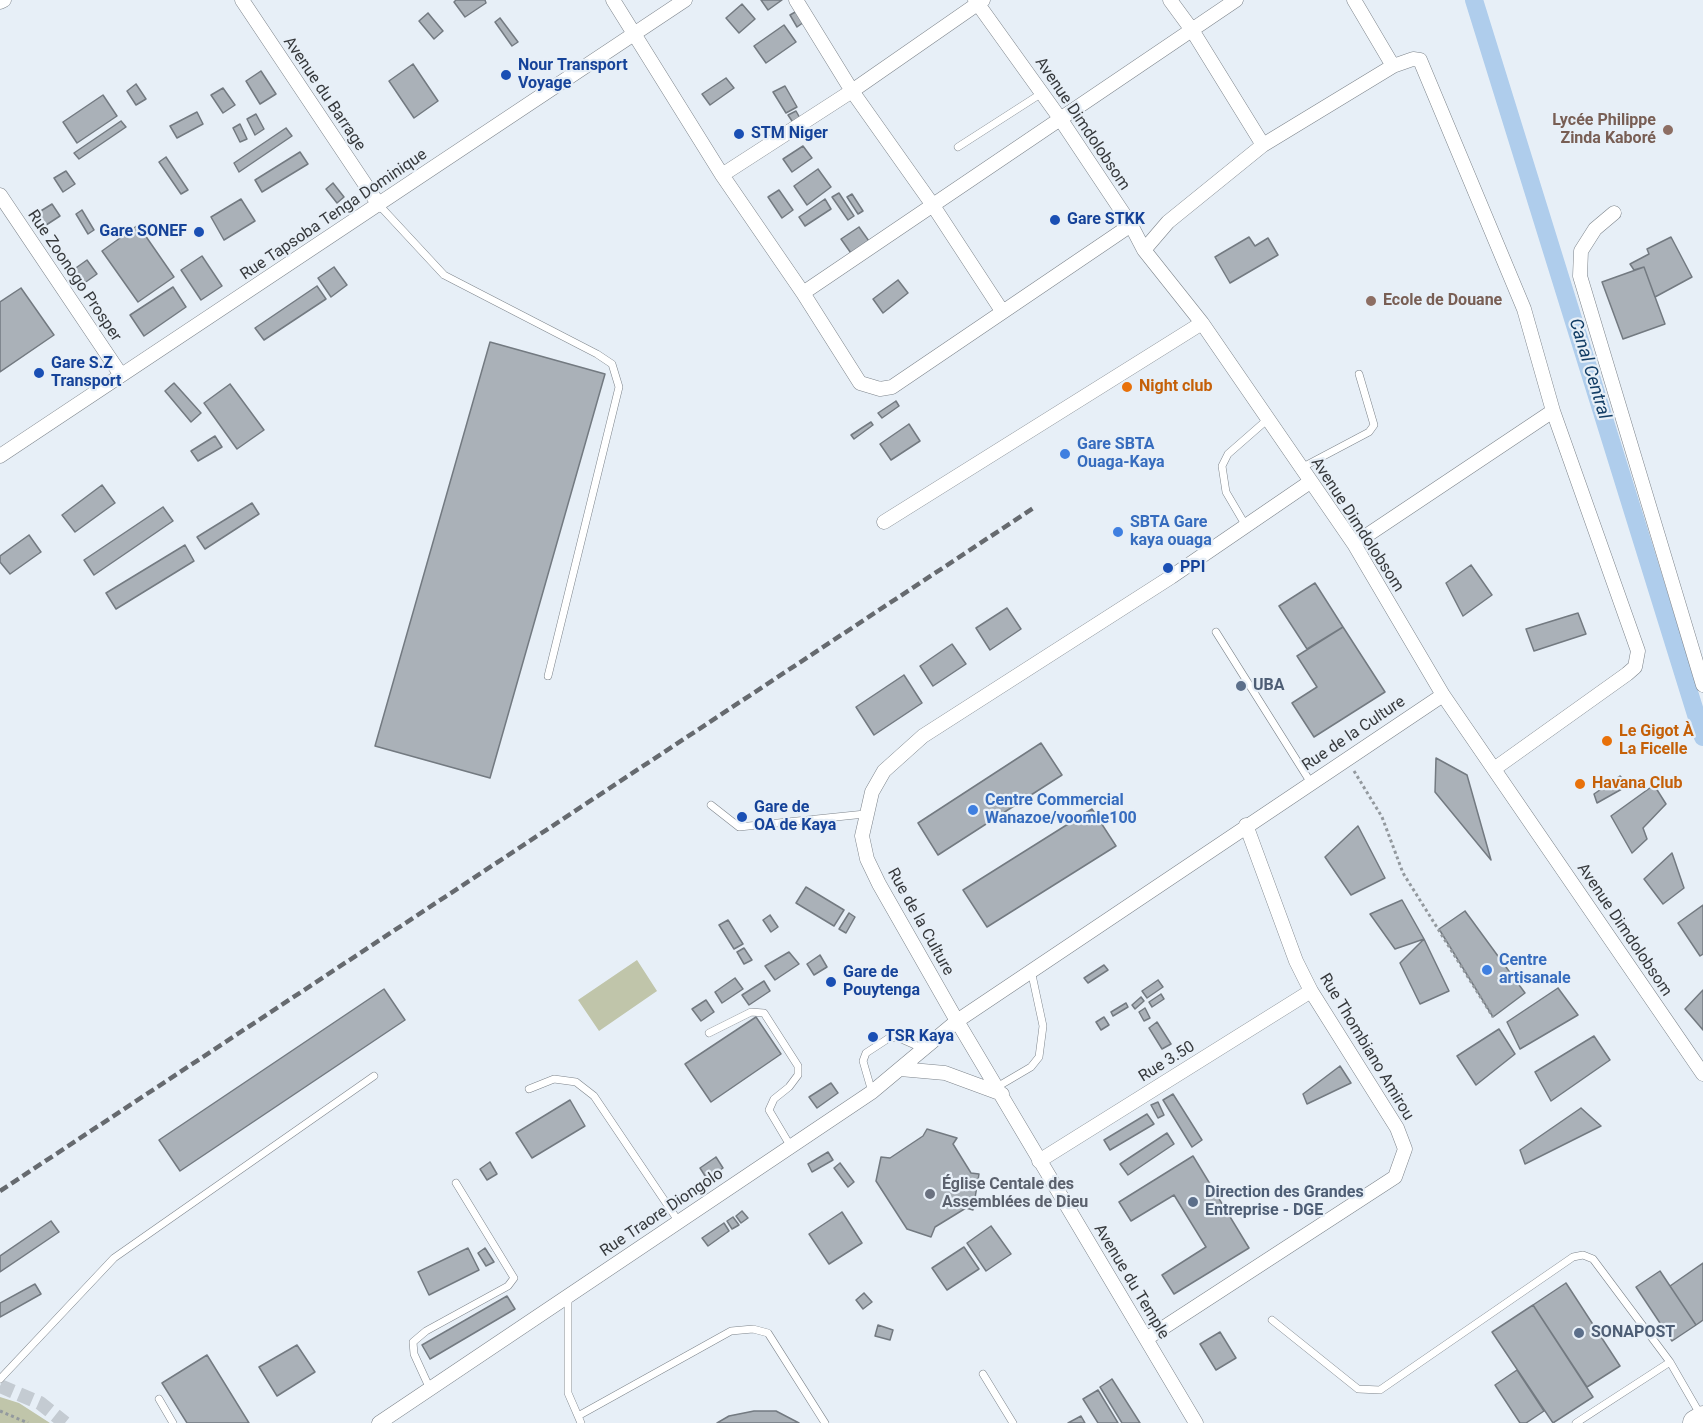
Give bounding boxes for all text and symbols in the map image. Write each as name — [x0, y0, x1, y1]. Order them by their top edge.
street label: Avenue du Barrage — [279, 33, 369, 155]
street label: Avenue Dimdolobsom — [1030, 54, 1134, 194]
place label: Nour Transport Voyage — [518, 56, 628, 94]
marker: Nour Transport Voyage — [499, 68, 513, 82]
place label: Lycée Philippe Zinda Kaboré — [1552, 111, 1656, 149]
marker: Lycée Philippe Zinda Kaboré — [1661, 123, 1675, 137]
place label: STM Niger — [751, 124, 828, 144]
marker: STM Niger — [732, 127, 746, 141]
street label: Rue Tapsoba Tenga Dominique — [237, 145, 431, 285]
street label: Rue Zoonogo Prosper — [23, 207, 125, 345]
place label: Gare STKK — [1067, 210, 1145, 230]
marker: Gare STKK — [1048, 213, 1062, 227]
place label: Gare SONEF — [99, 222, 187, 242]
marker: Gare SONEF — [192, 225, 206, 239]
place label: Ecole de Douane — [1383, 291, 1502, 311]
marker: Ecole de Douane — [1364, 294, 1378, 308]
water label: Canal Central — [1563, 316, 1615, 422]
place label: Gare S.Z Transport — [51, 354, 121, 392]
marker: Gare S.Z Transport — [32, 366, 46, 380]
place label: Night club — [1139, 377, 1213, 397]
marker: Night club — [1120, 380, 1134, 394]
place label: Gare SBTA Ouaga-Kaya — [1077, 435, 1165, 473]
marker: Gare SBTA Ouaga-Kaya — [1058, 447, 1072, 461]
street label: Avenue Dimdolobsom — [1306, 454, 1408, 596]
place label: SBTA Gare kaya ouaga — [1130, 513, 1212, 551]
marker: SBTA Gare kaya ouaga — [1111, 525, 1125, 539]
place label: PPI — [1180, 558, 1205, 578]
marker: PPI — [1161, 561, 1175, 575]
place label: UBA — [1253, 676, 1285, 696]
marker: UBA — [1234, 679, 1248, 693]
street label: Rue de la Culture — [1299, 692, 1409, 776]
place label: Le Gigot À La Ficelle — [1619, 722, 1694, 760]
marker: Le Gigot À La Ficelle — [1600, 734, 1614, 748]
place label: Havana Club — [1592, 774, 1682, 794]
marker: Havana Club — [1573, 777, 1587, 791]
place label: Centre Commercial Wanazoe/voomle100 — [985, 791, 1137, 829]
place label: Gare de OA de Kaya — [754, 798, 836, 836]
marker: Centre Commercial Wanazoe/voomle100 — [966, 803, 980, 817]
marker: Gare de OA de Kaya — [735, 810, 749, 824]
street label: Avenue Dimdolobsom — [1572, 860, 1676, 1000]
street label: Rue de la Culture — [882, 865, 958, 979]
place label: Centre artisanale — [1499, 951, 1571, 989]
place label: Gare de Pouytenga — [843, 963, 920, 1001]
marker: Centre artisanale — [1480, 963, 1494, 977]
street label: Rue Thombiano Amirou — [1315, 970, 1417, 1124]
marker: Gare de Pouytenga — [824, 975, 838, 989]
place label: TSR Kaya — [885, 1027, 954, 1047]
marker: TSR Kaya — [866, 1030, 880, 1044]
street label: Rue 3.50 — [1135, 1037, 1199, 1087]
street label: Rue Traore Diongolo — [597, 1165, 727, 1261]
place label: Église Centale des Assemblées de Dieu — [942, 1175, 1088, 1213]
place label: Direction des Grandes Entreprise - DGE — [1205, 1183, 1364, 1221]
marker: Église Centale des Assemblées de Dieu — [923, 1187, 937, 1201]
marker: Direction des Grandes Entreprise - DGE — [1186, 1195, 1200, 1209]
street label: Avenue du Temple — [1089, 1221, 1173, 1343]
place label: SONAPOST — [1591, 1323, 1675, 1343]
marker: SONAPOST — [1572, 1326, 1586, 1340]

